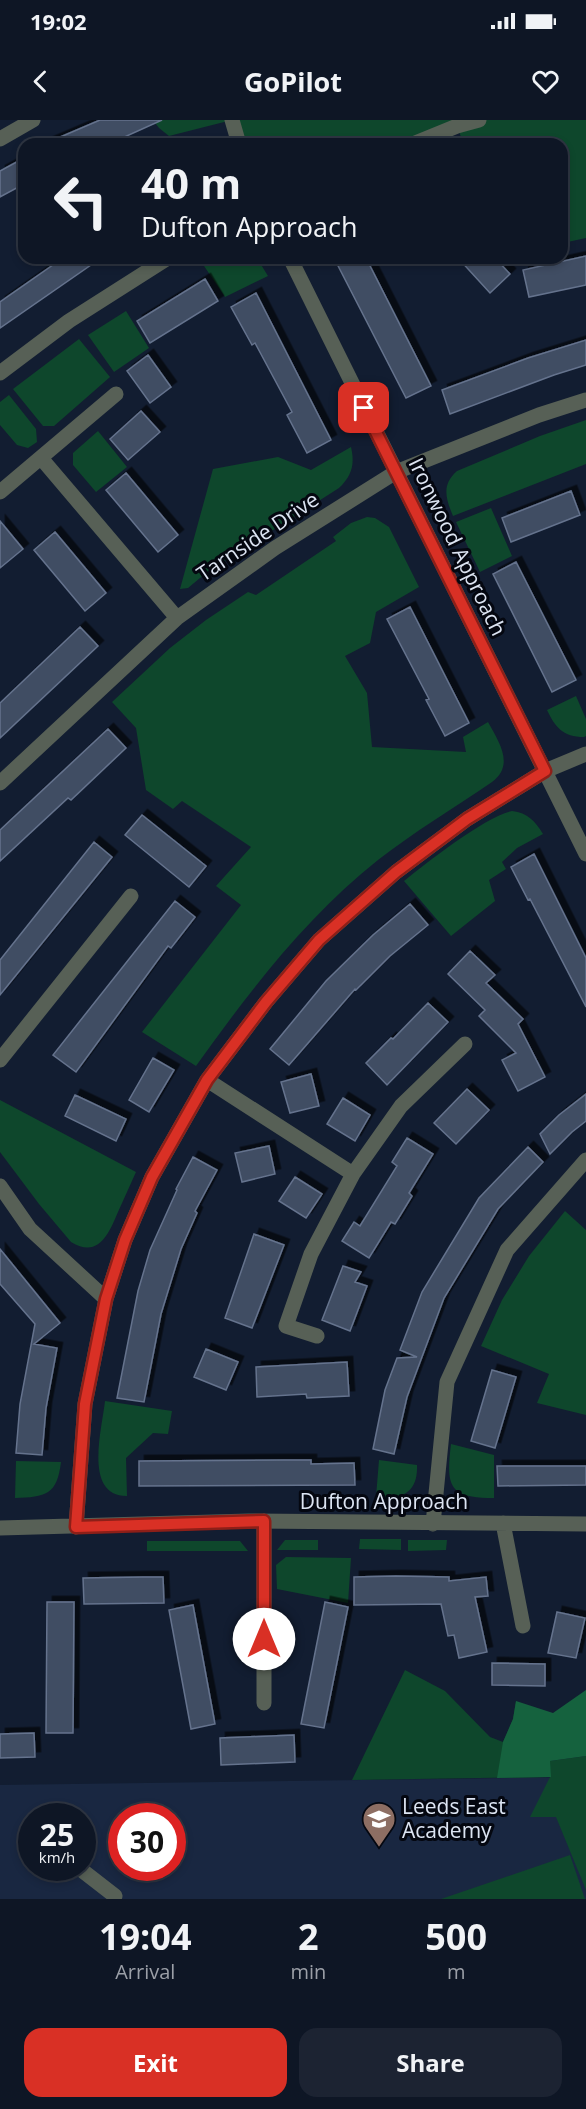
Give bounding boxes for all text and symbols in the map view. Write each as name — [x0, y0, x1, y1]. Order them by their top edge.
text: 19:02 — [30, 6, 87, 36]
text: GoPilot — [244, 63, 342, 100]
icon: back — [24, 65, 57, 98]
icon: heart — [529, 65, 562, 98]
text: 40 m — [141, 154, 241, 211]
icon: left — [42, 162, 120, 240]
text: Dufton Approach — [141, 208, 358, 245]
pin — [338, 382, 389, 433]
icon: arrive — [347, 391, 380, 424]
street label: Ironwood Approach — [403, 453, 513, 640]
street label: Tarnside Drive — [191, 485, 324, 587]
street label: Dufton Approach — [300, 1487, 468, 1515]
position arrow — [232, 1607, 296, 1671]
place label: Leeds East Academy — [402, 1792, 506, 1844]
school or university icon: Leeds East Academy — [361, 1801, 397, 1848]
speed limit sign: 30 — [108, 1803, 186, 1881]
text: 25 — [40, 1814, 74, 1855]
text: km/h — [39, 1847, 75, 1867]
text: 19:04 — [99, 1912, 192, 1961]
text: 2 — [298, 1912, 319, 1961]
text: 500 — [425, 1912, 487, 1961]
text: Arrival — [115, 1958, 175, 1985]
text: min — [290, 1958, 326, 1985]
text: m — [447, 1958, 465, 1985]
button: Exit — [24, 2028, 287, 2097]
button: Share — [299, 2028, 562, 2097]

